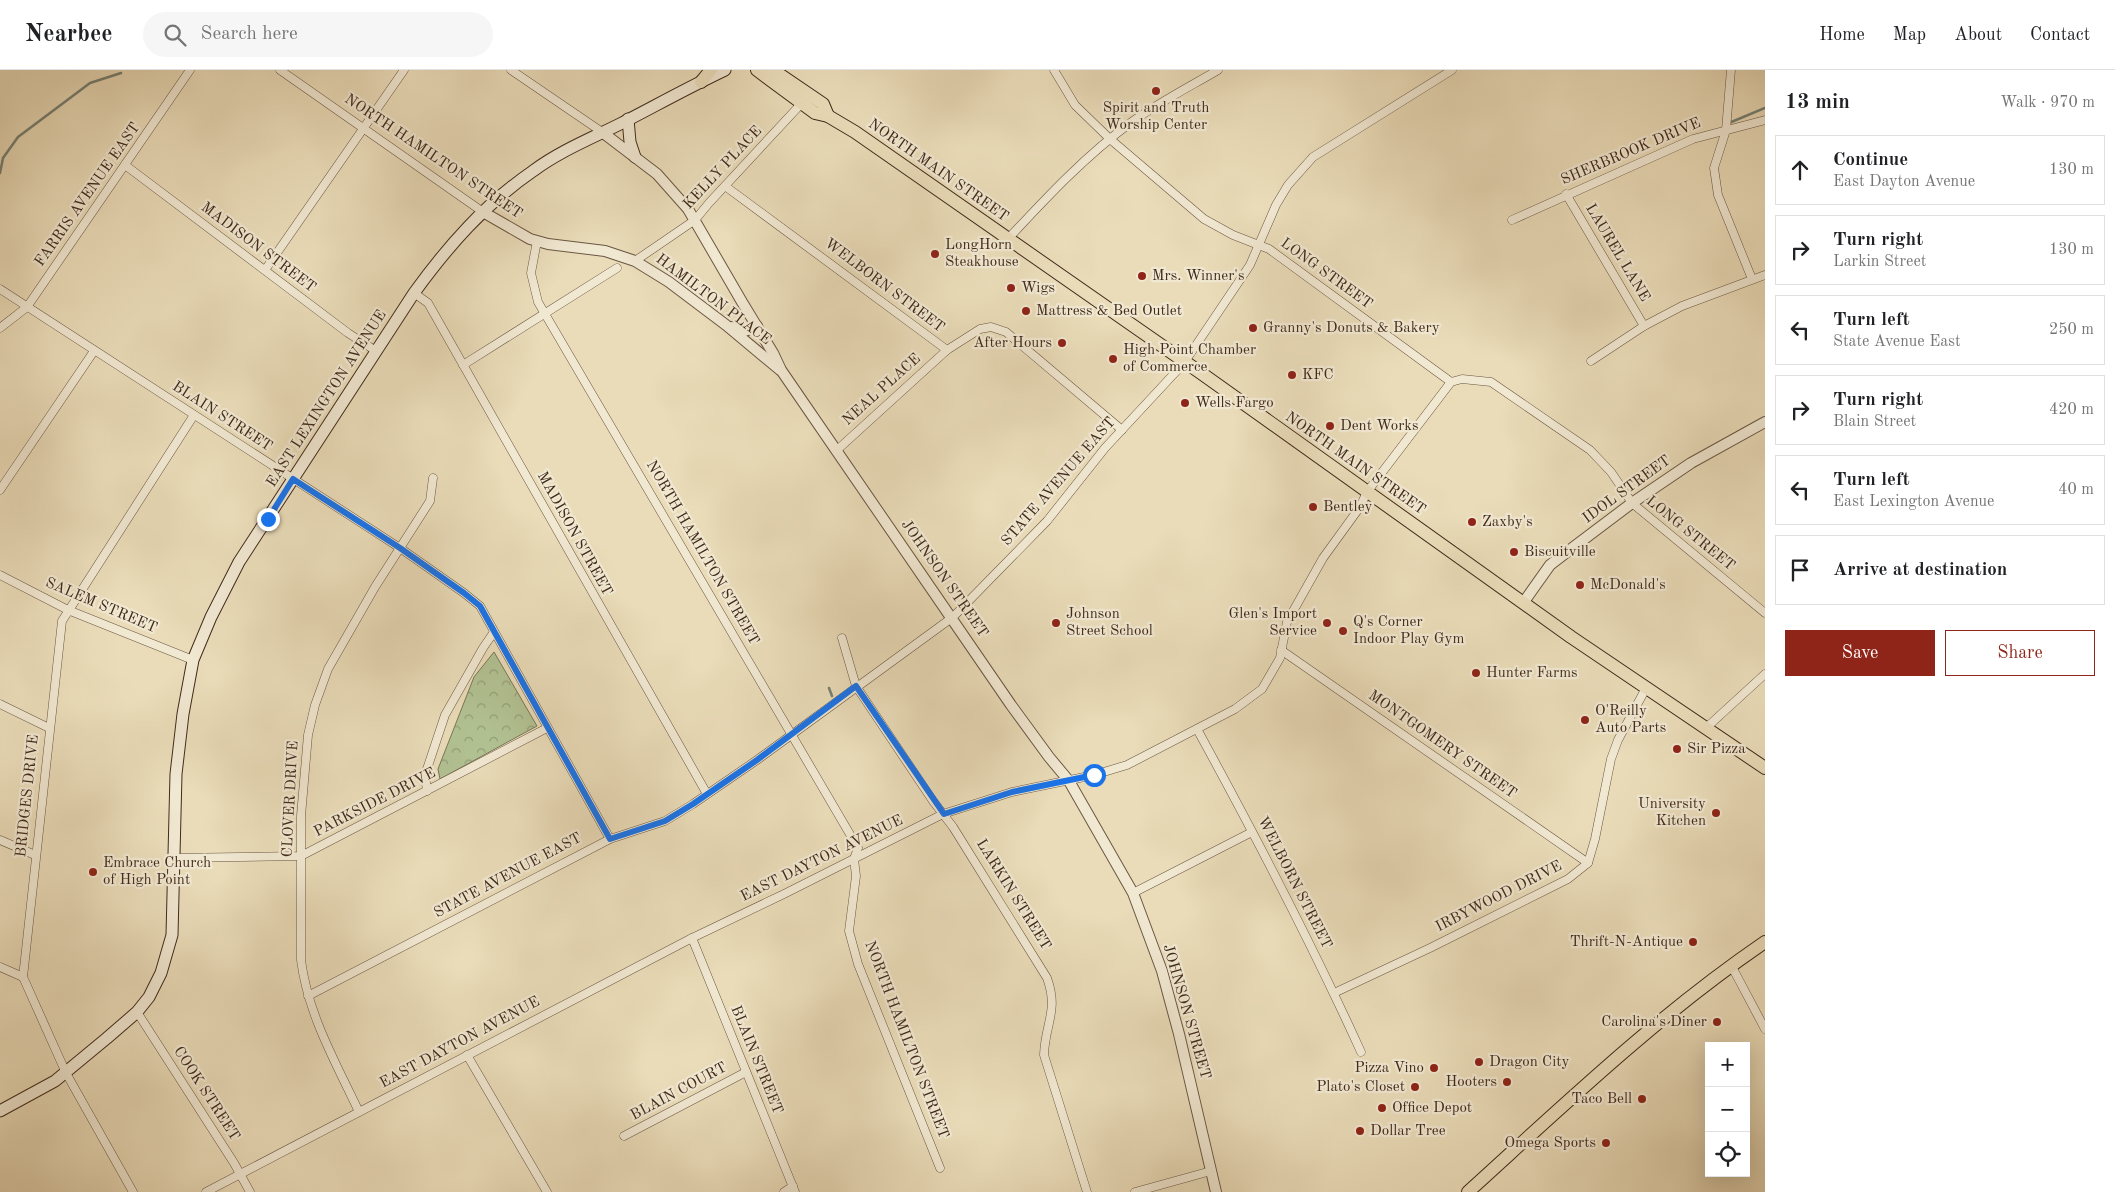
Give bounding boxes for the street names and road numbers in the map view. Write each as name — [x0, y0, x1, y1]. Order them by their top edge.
street label: NORTH HAMILTON STREET — [342, 92, 524, 222]
street label: SHERBROOK DRIVE — [1559, 116, 1703, 188]
street label: NORTH MAIN STREET — [865, 117, 1011, 225]
street label: FARRIS AVENUE EAST — [33, 120, 143, 270]
street label: KELLY PLACE — [681, 124, 765, 212]
street label: MADISON STREET — [198, 200, 318, 296]
street label: LAUREL LANE — [1582, 202, 1652, 304]
street label: WELBORN STREET — [821, 236, 947, 336]
street label: LONG STREET — [1277, 236, 1375, 312]
street label: HAMILTON PLACE — [653, 252, 773, 348]
street label: EAST LEXINGTON AVENUE — [264, 308, 390, 490]
street label: NEAL PLACE — [840, 351, 924, 429]
street label: BLAIN STREET — [169, 379, 275, 455]
street label: NORTH MAIN STREET — [1282, 410, 1428, 518]
street label: STATE AVENUE EAST — [999, 415, 1119, 549]
street label: IDOL STREET — [1580, 453, 1674, 527]
street label: NORTH HAMILTON STREET — [643, 458, 761, 648]
street label: MADISON STREET — [534, 469, 614, 599]
street label: LONG STREET — [1643, 494, 1737, 574]
street label: JOHNSON STREET — [898, 517, 990, 641]
street label: SALEM STREET — [43, 576, 159, 636]
street label: MONTGOMERY STREET — [1365, 688, 1519, 802]
street label: BRIDGES DRIVE — [14, 734, 42, 858]
street label: CLOVER DRIVE — [280, 740, 302, 858]
street label: PARKSIDE DRIVE — [312, 766, 438, 840]
street label: EAST DAYTON AVENUE — [738, 813, 906, 905]
street label: WELBORN STREET — [1254, 815, 1334, 951]
street label: STATE AVENUE EAST — [432, 831, 584, 921]
street label: LARKIN STREET — [973, 837, 1053, 953]
street label: IRBYWOOD DRIVE — [1433, 859, 1565, 935]
street label: NORTH HAMILTON STREET — [861, 939, 951, 1141]
street label: JOHNSON STREET — [1160, 943, 1212, 1081]
street label: EAST DAYTON AVENUE — [378, 994, 542, 1092]
street label: BLAIN STREET — [727, 1004, 785, 1116]
street label: COOK STREET — [170, 1044, 242, 1144]
street label: BLAIN COURT — [628, 1060, 730, 1124]

